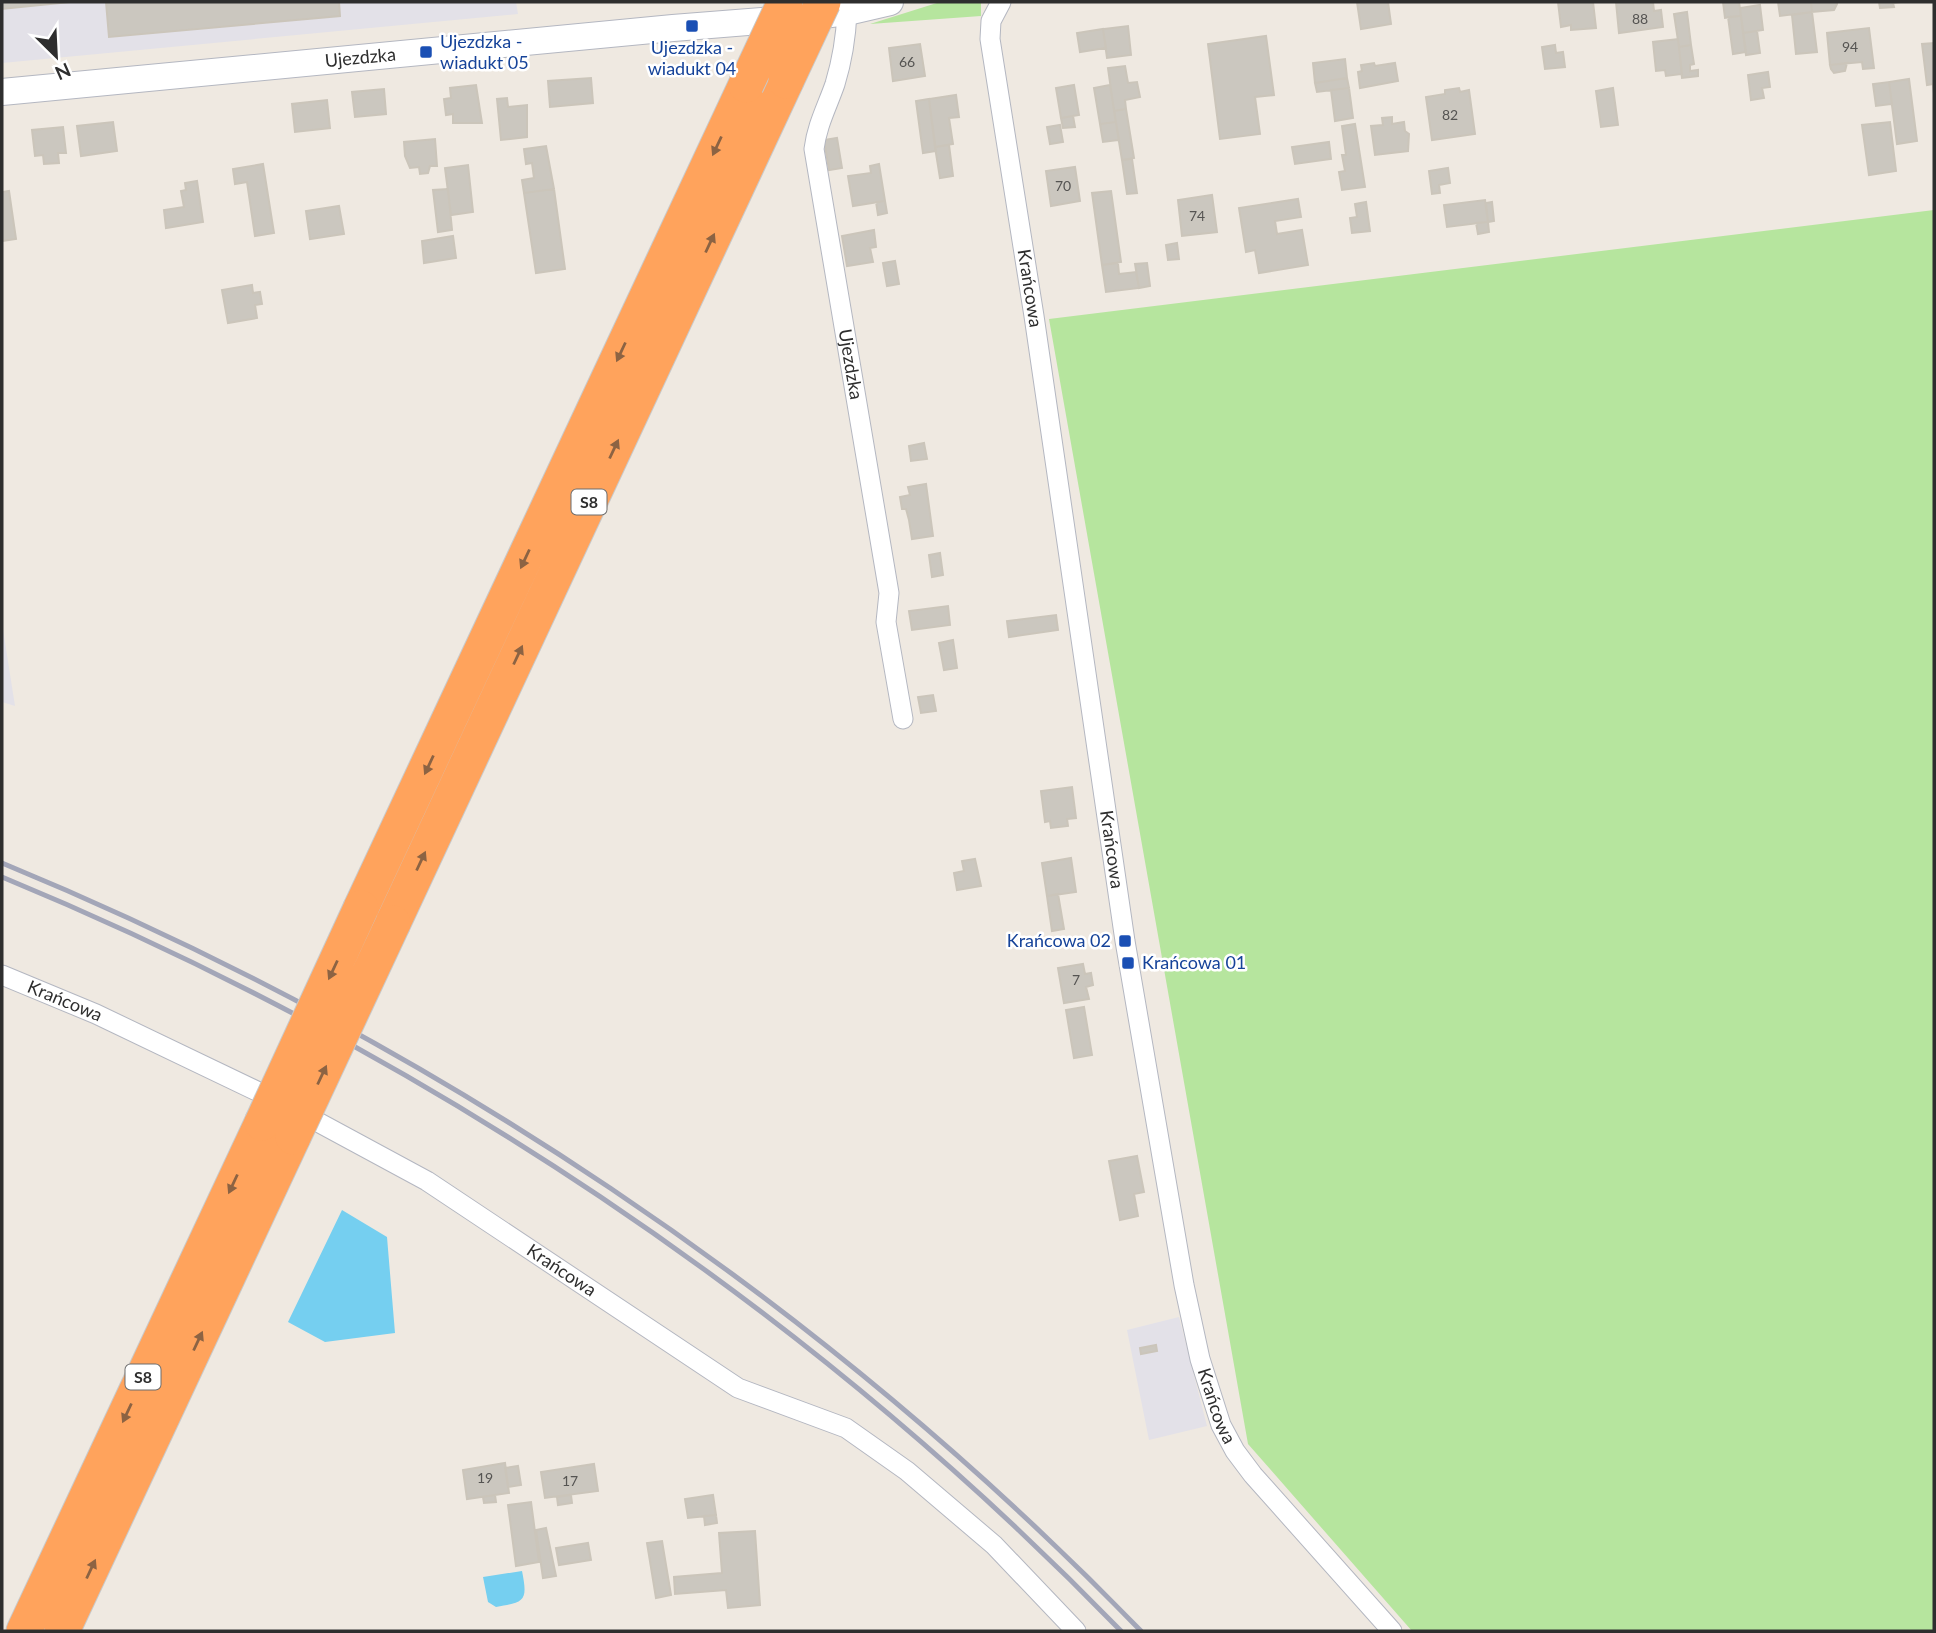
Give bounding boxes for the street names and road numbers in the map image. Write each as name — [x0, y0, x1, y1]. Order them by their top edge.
street label: Ujezdzka — [324, 42, 397, 71]
street label: Krańcowa — [1014, 248, 1048, 329]
street label: Ujezdzka — [835, 327, 868, 401]
road number: S8 — [572, 489, 606, 514]
street label: Krańcowa — [1096, 809, 1129, 890]
street label: Krańcowa — [25, 975, 106, 1025]
street label: Krańcowa — [523, 1239, 601, 1301]
road number: S8 — [125, 1364, 160, 1390]
street label: Krańcowa — [1194, 1365, 1241, 1447]

